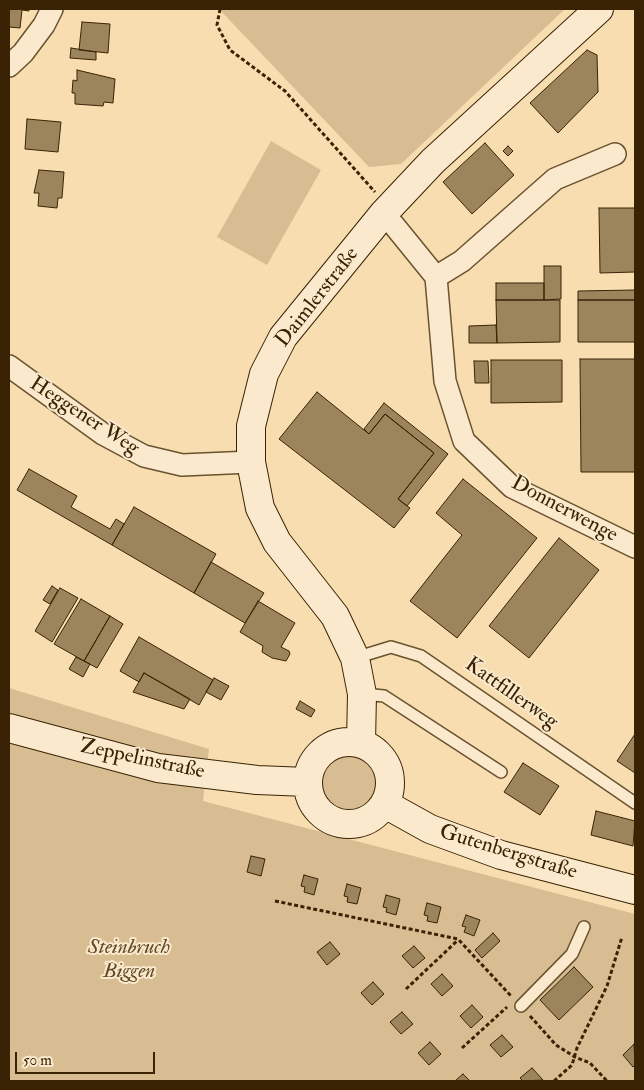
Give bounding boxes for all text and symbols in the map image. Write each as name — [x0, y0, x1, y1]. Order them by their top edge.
street label: Daimlerstraße — [271, 243, 365, 353]
street label: Heggener Weg — [24, 372, 144, 462]
street label: Donnerwenge — [506, 471, 622, 549]
street label: Kattfillerweg — [460, 653, 562, 735]
street label: Zeppelinstraße — [77, 734, 207, 786]
street label: Gutenbergstraße — [436, 820, 580, 886]
park label: Steinbruch Biggen — [88, 935, 170, 985]
scale bar — [18, 1042, 158, 1074]
text: 50 m — [23, 1051, 52, 1070]

